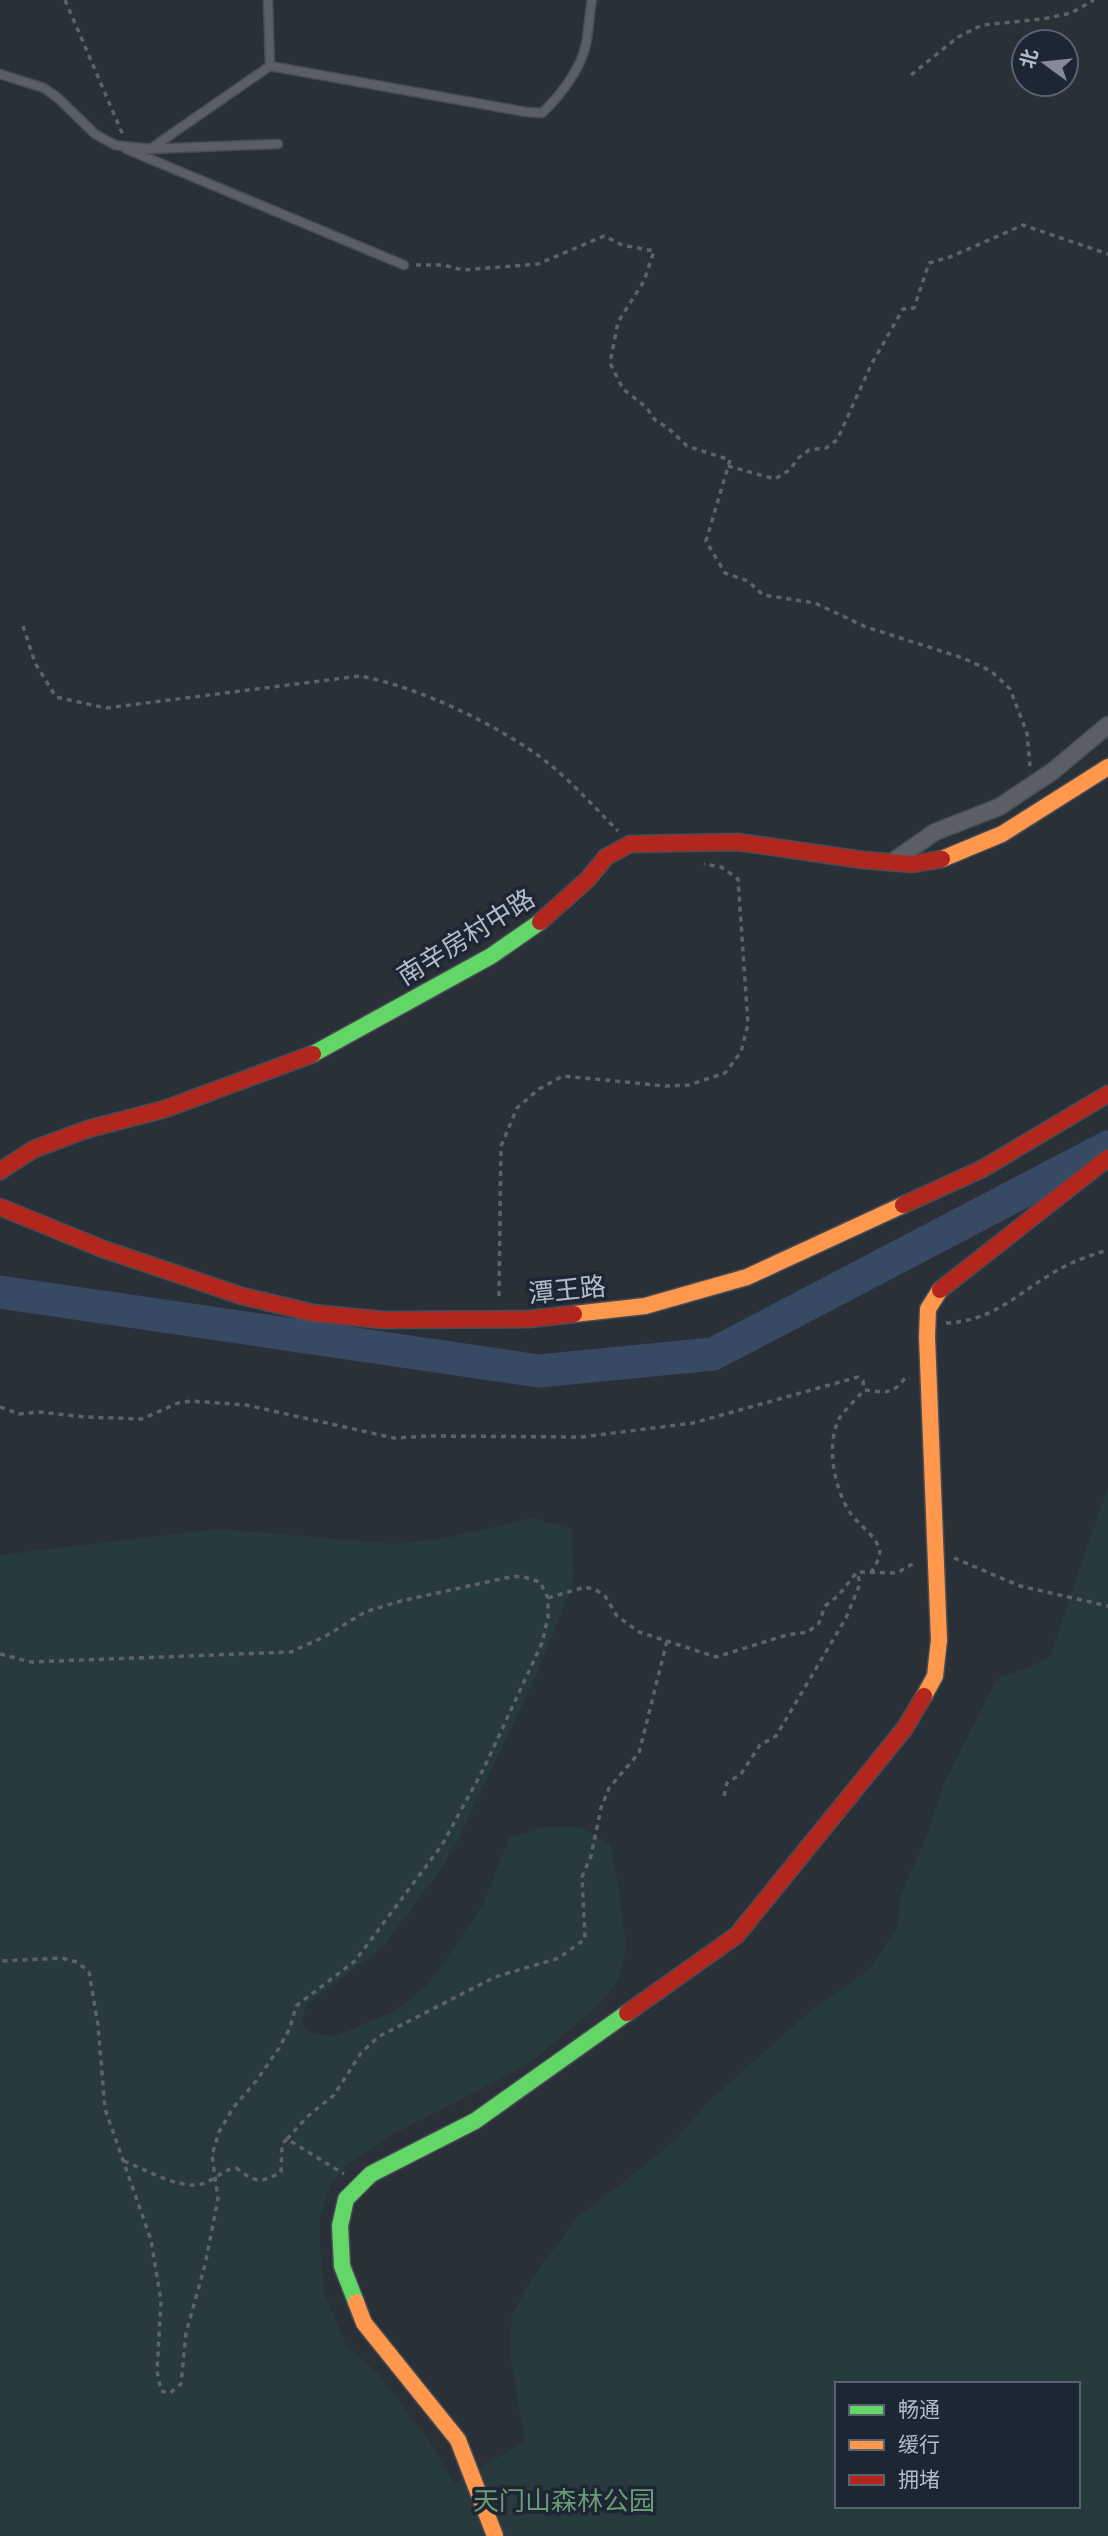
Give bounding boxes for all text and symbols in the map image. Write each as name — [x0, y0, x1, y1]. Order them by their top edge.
north arrow — [1010, 28, 1080, 98]
text: 北 — [1014, 46, 1045, 71]
street label: 南辛房村中路 — [390, 880, 542, 994]
street label: 潭王路 — [526, 1267, 608, 1313]
legend — [835, 2382, 1080, 2508]
text: 畅通 — [898, 2395, 940, 2425]
text: 缓行 — [898, 2430, 940, 2460]
text: 拥堵 — [898, 2465, 940, 2495]
park label: 天门山森林公园 — [473, 2482, 655, 2520]

